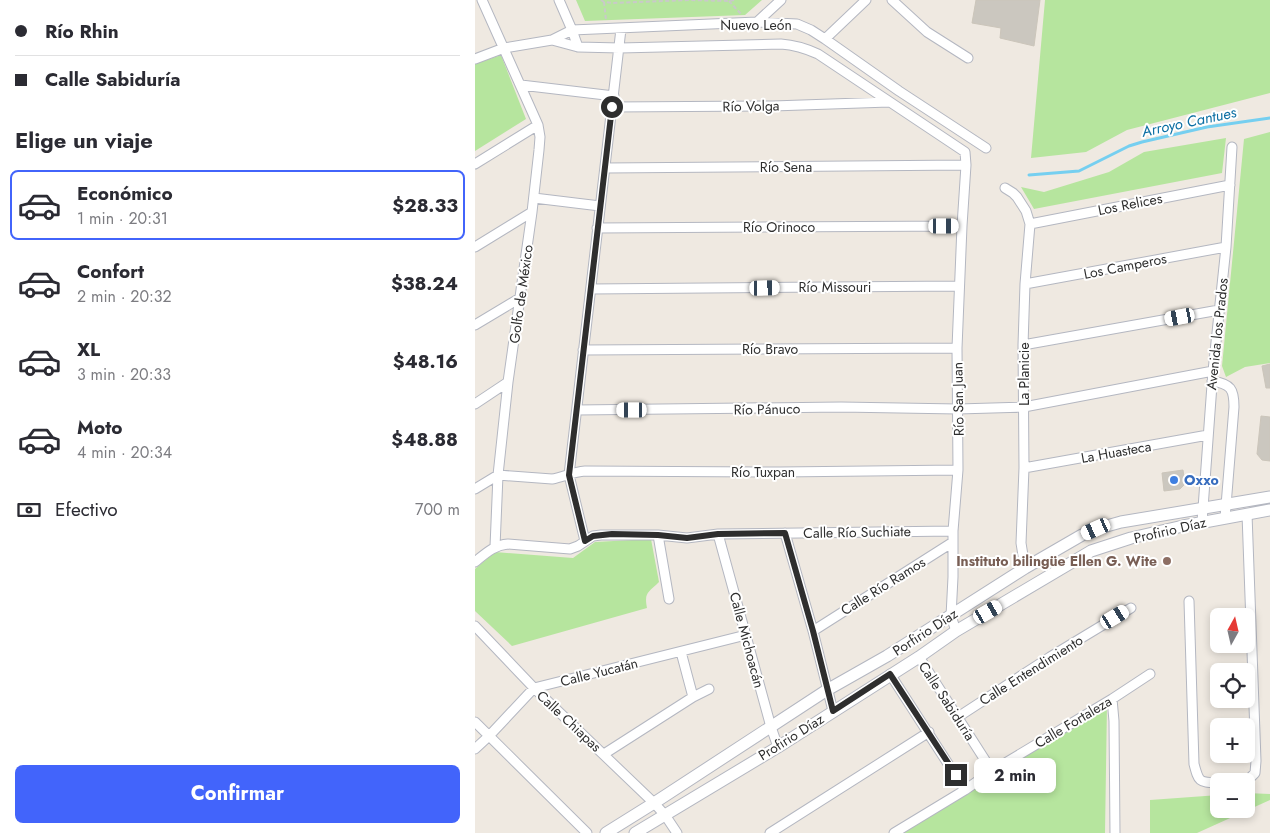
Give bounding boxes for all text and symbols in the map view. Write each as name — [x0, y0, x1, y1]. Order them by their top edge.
street label: Nuevo León — [720, 15, 792, 35]
text: Río Rhin — [45, 18, 119, 45]
text: Calle Sabiduría — [45, 66, 180, 93]
route start — [601, 96, 623, 118]
street label: Río Volga — [722, 96, 780, 116]
water label: Arroyo Cantues — [1139, 101, 1238, 143]
text: Elige un viaje — [15, 124, 153, 156]
street label: Río Sena — [760, 157, 812, 177]
text: Económico — [77, 180, 173, 207]
icon: car — [17, 183, 62, 228]
street label: Los Relices — [1096, 188, 1164, 220]
text: $28.33 — [392, 192, 458, 219]
text: 1 min · 20:31 — [77, 207, 168, 230]
street label: Río Orinoco — [743, 217, 815, 237]
car — [929, 219, 959, 234]
street label: Golfo de México — [504, 243, 538, 345]
street label: Los Camperos — [1082, 248, 1169, 284]
text: Confort — [77, 258, 144, 285]
icon: car — [17, 261, 62, 306]
text: $38.24 — [391, 270, 458, 297]
street label: Río Missouri — [798, 277, 872, 297]
street label: Avenida los Prados — [1201, 277, 1233, 391]
car — [749, 280, 780, 296]
text: 2 min · 20:32 — [77, 285, 172, 308]
car — [1163, 307, 1196, 327]
text: XL — [77, 336, 100, 363]
icon: car — [17, 339, 62, 384]
street label: Río Bravo — [742, 339, 798, 359]
street label: La Planicie — [1014, 342, 1034, 406]
text: $48.16 — [393, 348, 458, 375]
street label: Río San Juan — [947, 362, 969, 436]
text: 3 min · 20:33 — [77, 363, 171, 386]
street label: Río Pánuco — [733, 398, 801, 420]
car — [617, 403, 647, 418]
text: Moto — [77, 414, 122, 441]
icon: car — [17, 417, 62, 462]
text: $48.88 — [391, 426, 458, 453]
street label: La Huasteca — [1079, 436, 1153, 468]
text: 4 min · 20:34 — [77, 441, 172, 464]
street label: Río Tuxpan — [731, 462, 795, 482]
place label: Oxxo — [1184, 470, 1219, 490]
marker: Oxxo — [1168, 474, 1180, 486]
icon: cash — [15, 496, 43, 524]
text: Efectivo — [55, 496, 118, 523]
text: 700 m — [415, 498, 460, 521]
street label: Profirio Díaz — [1132, 512, 1209, 548]
car — [1079, 516, 1112, 542]
street label: Calle Río Suchiate — [803, 521, 911, 543]
place label: Instituto bilingüe Ellen G. Wite — [956, 551, 1157, 571]
street label: Calle Río Ramos — [837, 552, 929, 620]
marker: Instituto bilingüe Ellen G. Wite — [1161, 555, 1173, 567]
street label: Calle Michoacán — [725, 590, 769, 690]
car — [971, 598, 1004, 626]
street label: Porfirio Díaz — [889, 603, 962, 661]
car — [1098, 603, 1131, 631]
north arrow — [1210, 608, 1255, 652]
map controls — [1210, 608, 1255, 818]
street label: Calle Entendimiento — [975, 630, 1087, 710]
street label: Calle Yucatán — [558, 653, 640, 691]
street label: Calle Sabiduría — [914, 658, 980, 744]
button: locate — [1210, 663, 1255, 708]
street label: Calle Chiapas — [532, 686, 606, 756]
street label: Calle Fortaleza — [1031, 691, 1115, 753]
street label: Profirio Díaz — [754, 709, 828, 765]
button: + — [1210, 718, 1255, 763]
callout: 2 min — [973, 758, 1056, 792]
route end — [945, 764, 967, 786]
text: 2 min — [994, 764, 1036, 787]
button: Confirmar — [15, 765, 460, 823]
button: − — [1210, 773, 1255, 818]

